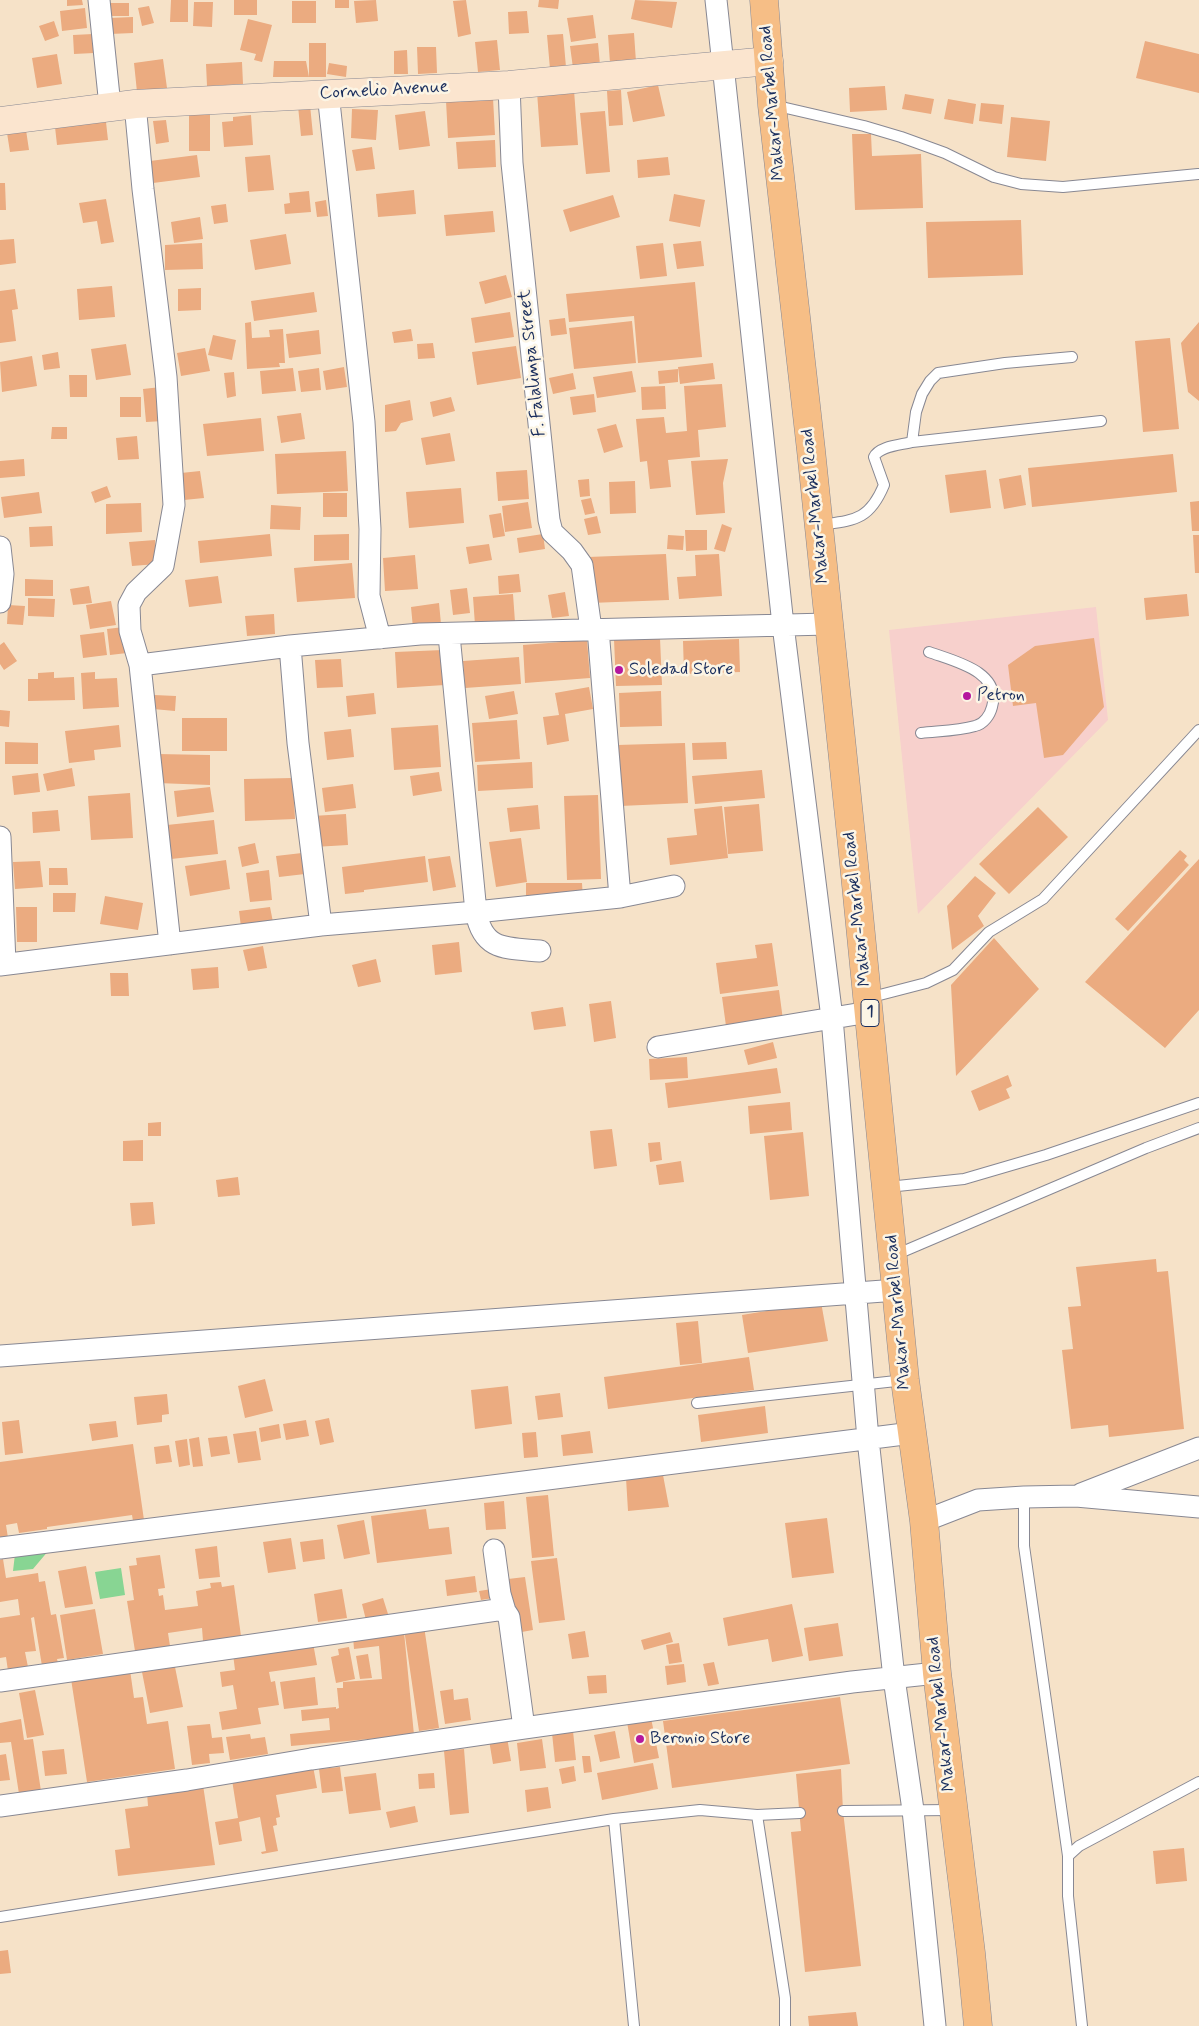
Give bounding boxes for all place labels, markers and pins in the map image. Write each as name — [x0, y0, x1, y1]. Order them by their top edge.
place label: Soledad Store — [629, 659, 733, 681]
marker: Soledad Store — [613, 664, 625, 676]
place label: Petron — [977, 685, 1025, 707]
marker: Petron — [961, 690, 973, 702]
place label: Beronio Store — [650, 1728, 750, 1750]
marker: Beronio Store — [634, 1733, 646, 1745]

